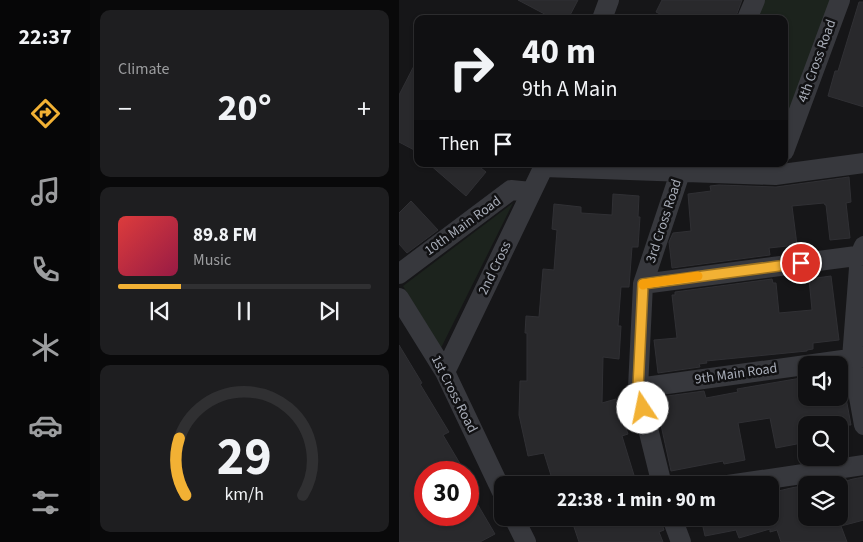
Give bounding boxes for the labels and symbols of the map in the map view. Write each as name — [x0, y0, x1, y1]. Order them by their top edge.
street label: 4th Cross Road — [793, 17, 841, 105]
street label: 3rd Cross Road — [641, 176, 687, 266]
street label: 10th Main Road — [421, 191, 505, 261]
street label: 2nd Cross — [473, 238, 517, 298]
pin — [780, 242, 822, 284]
street label: 1st Cross Road — [426, 352, 482, 436]
street label: 9th Main Road — [693, 358, 779, 390]
position arrow — [616, 381, 668, 433]
speed limit sign: 30 — [414, 461, 479, 526]

